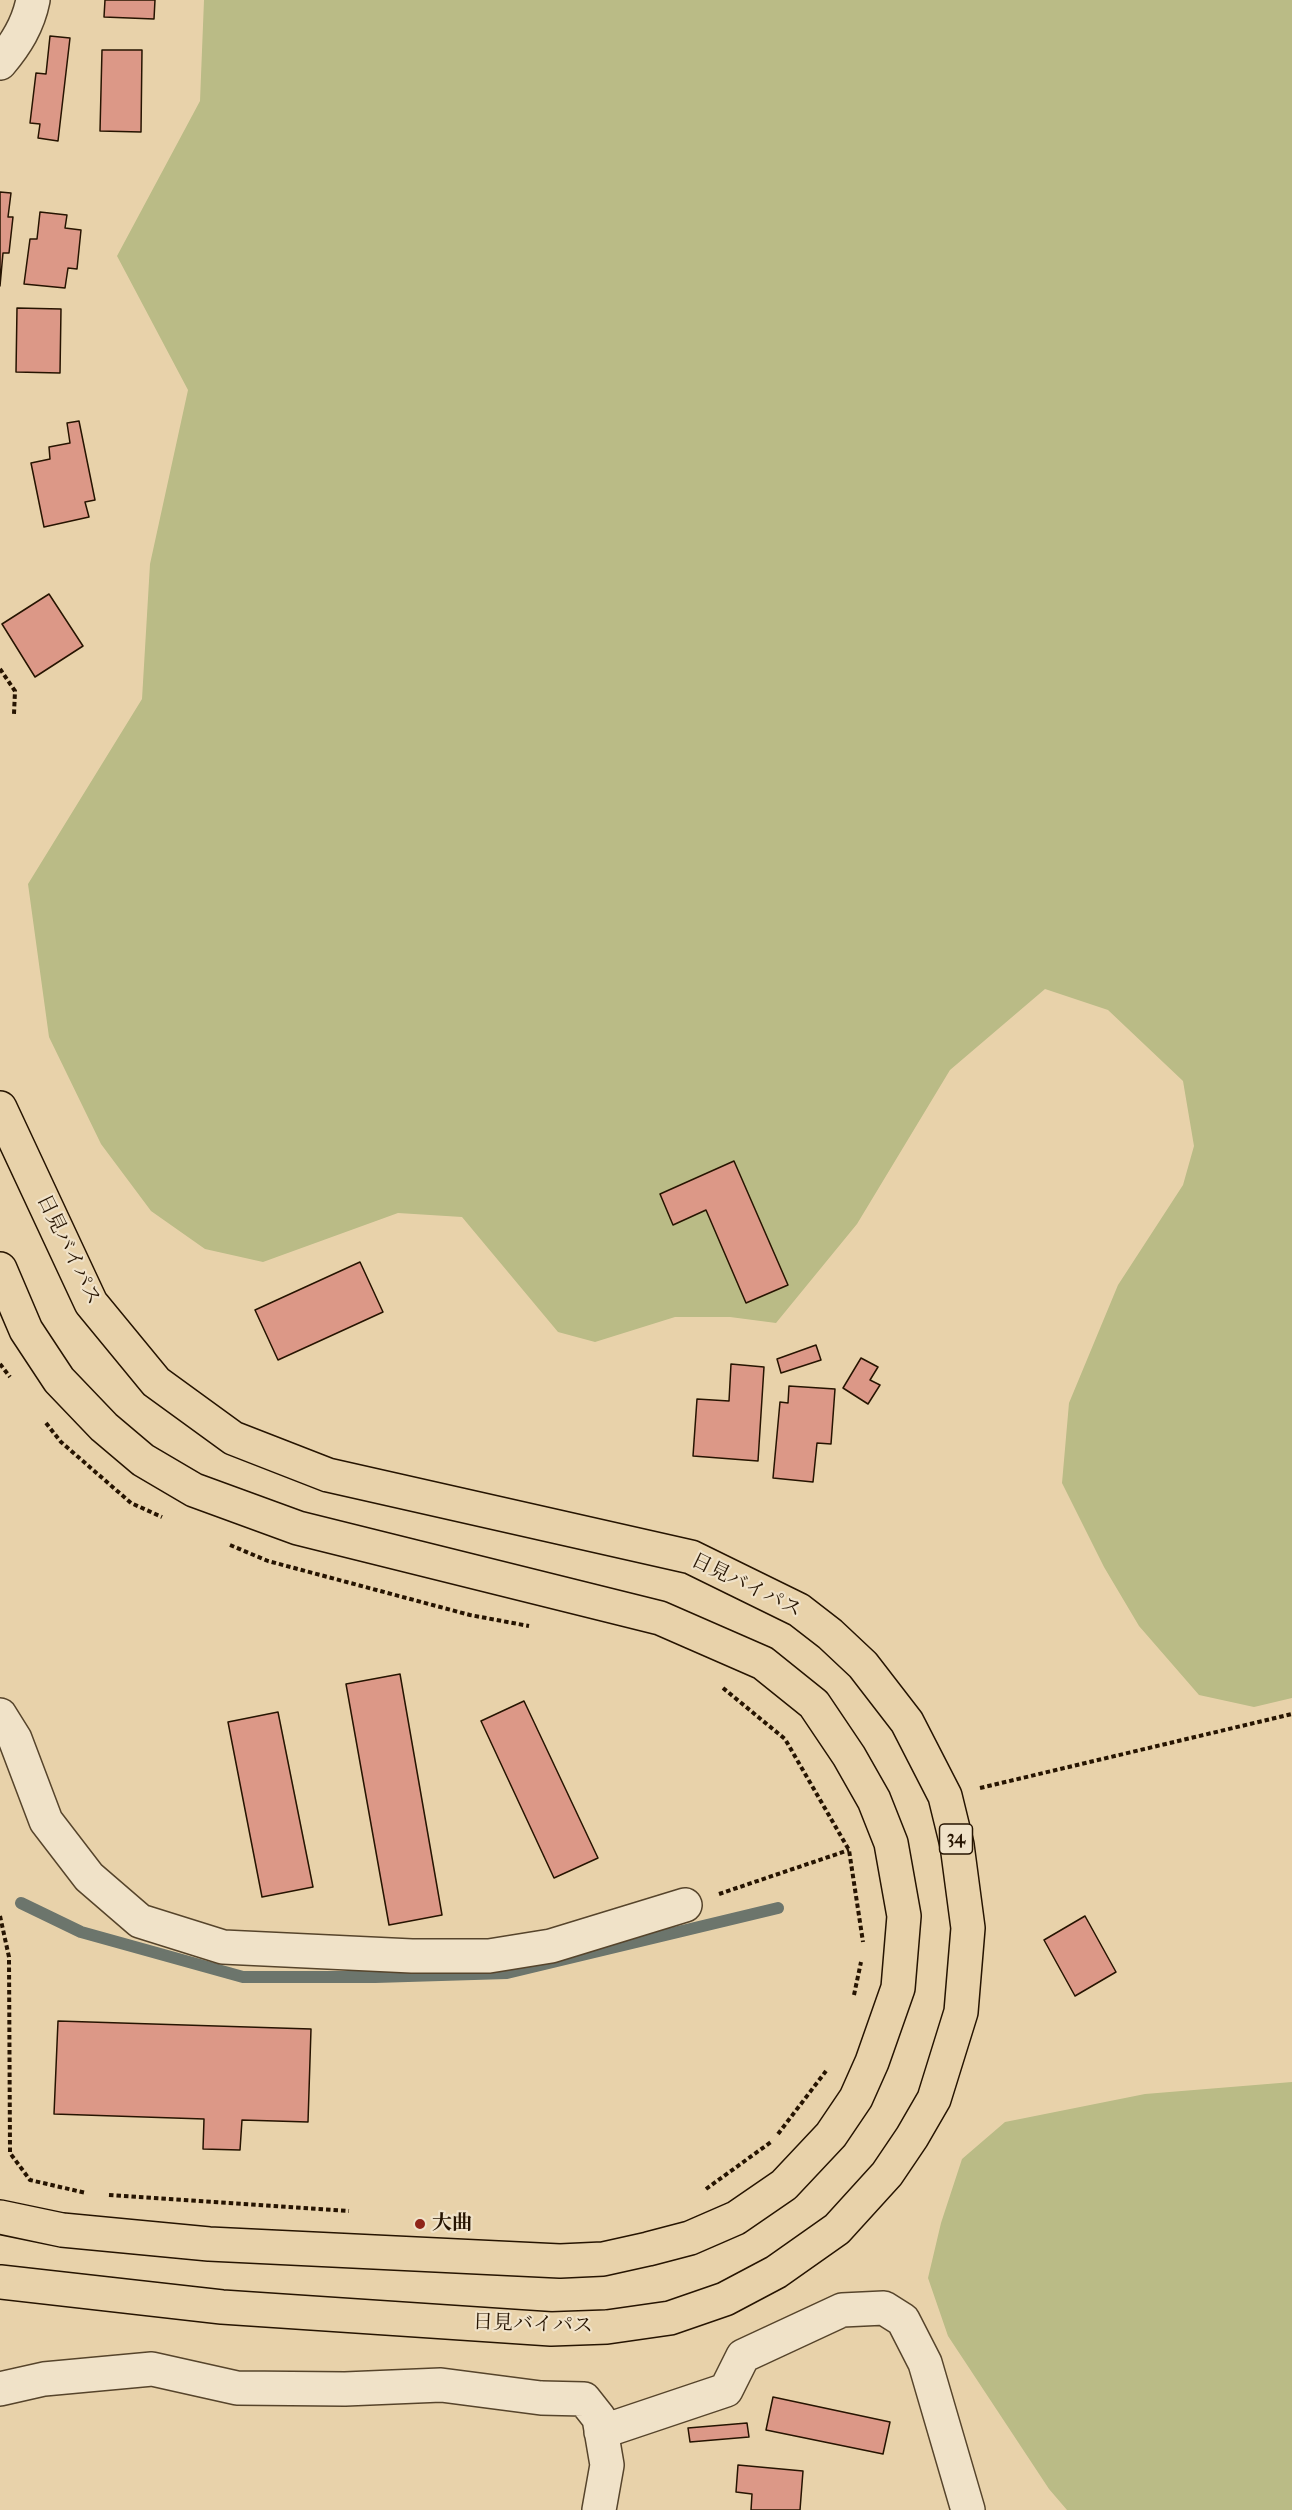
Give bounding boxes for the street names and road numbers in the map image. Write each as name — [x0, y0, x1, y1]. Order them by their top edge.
street label: 日見バイパス — [31, 1191, 105, 1309]
street label: 日見バイパス — [687, 1549, 805, 1623]
road number: 34 — [940, 1824, 972, 1854]
street label: 日見バイパス — [473, 2311, 593, 2339]

